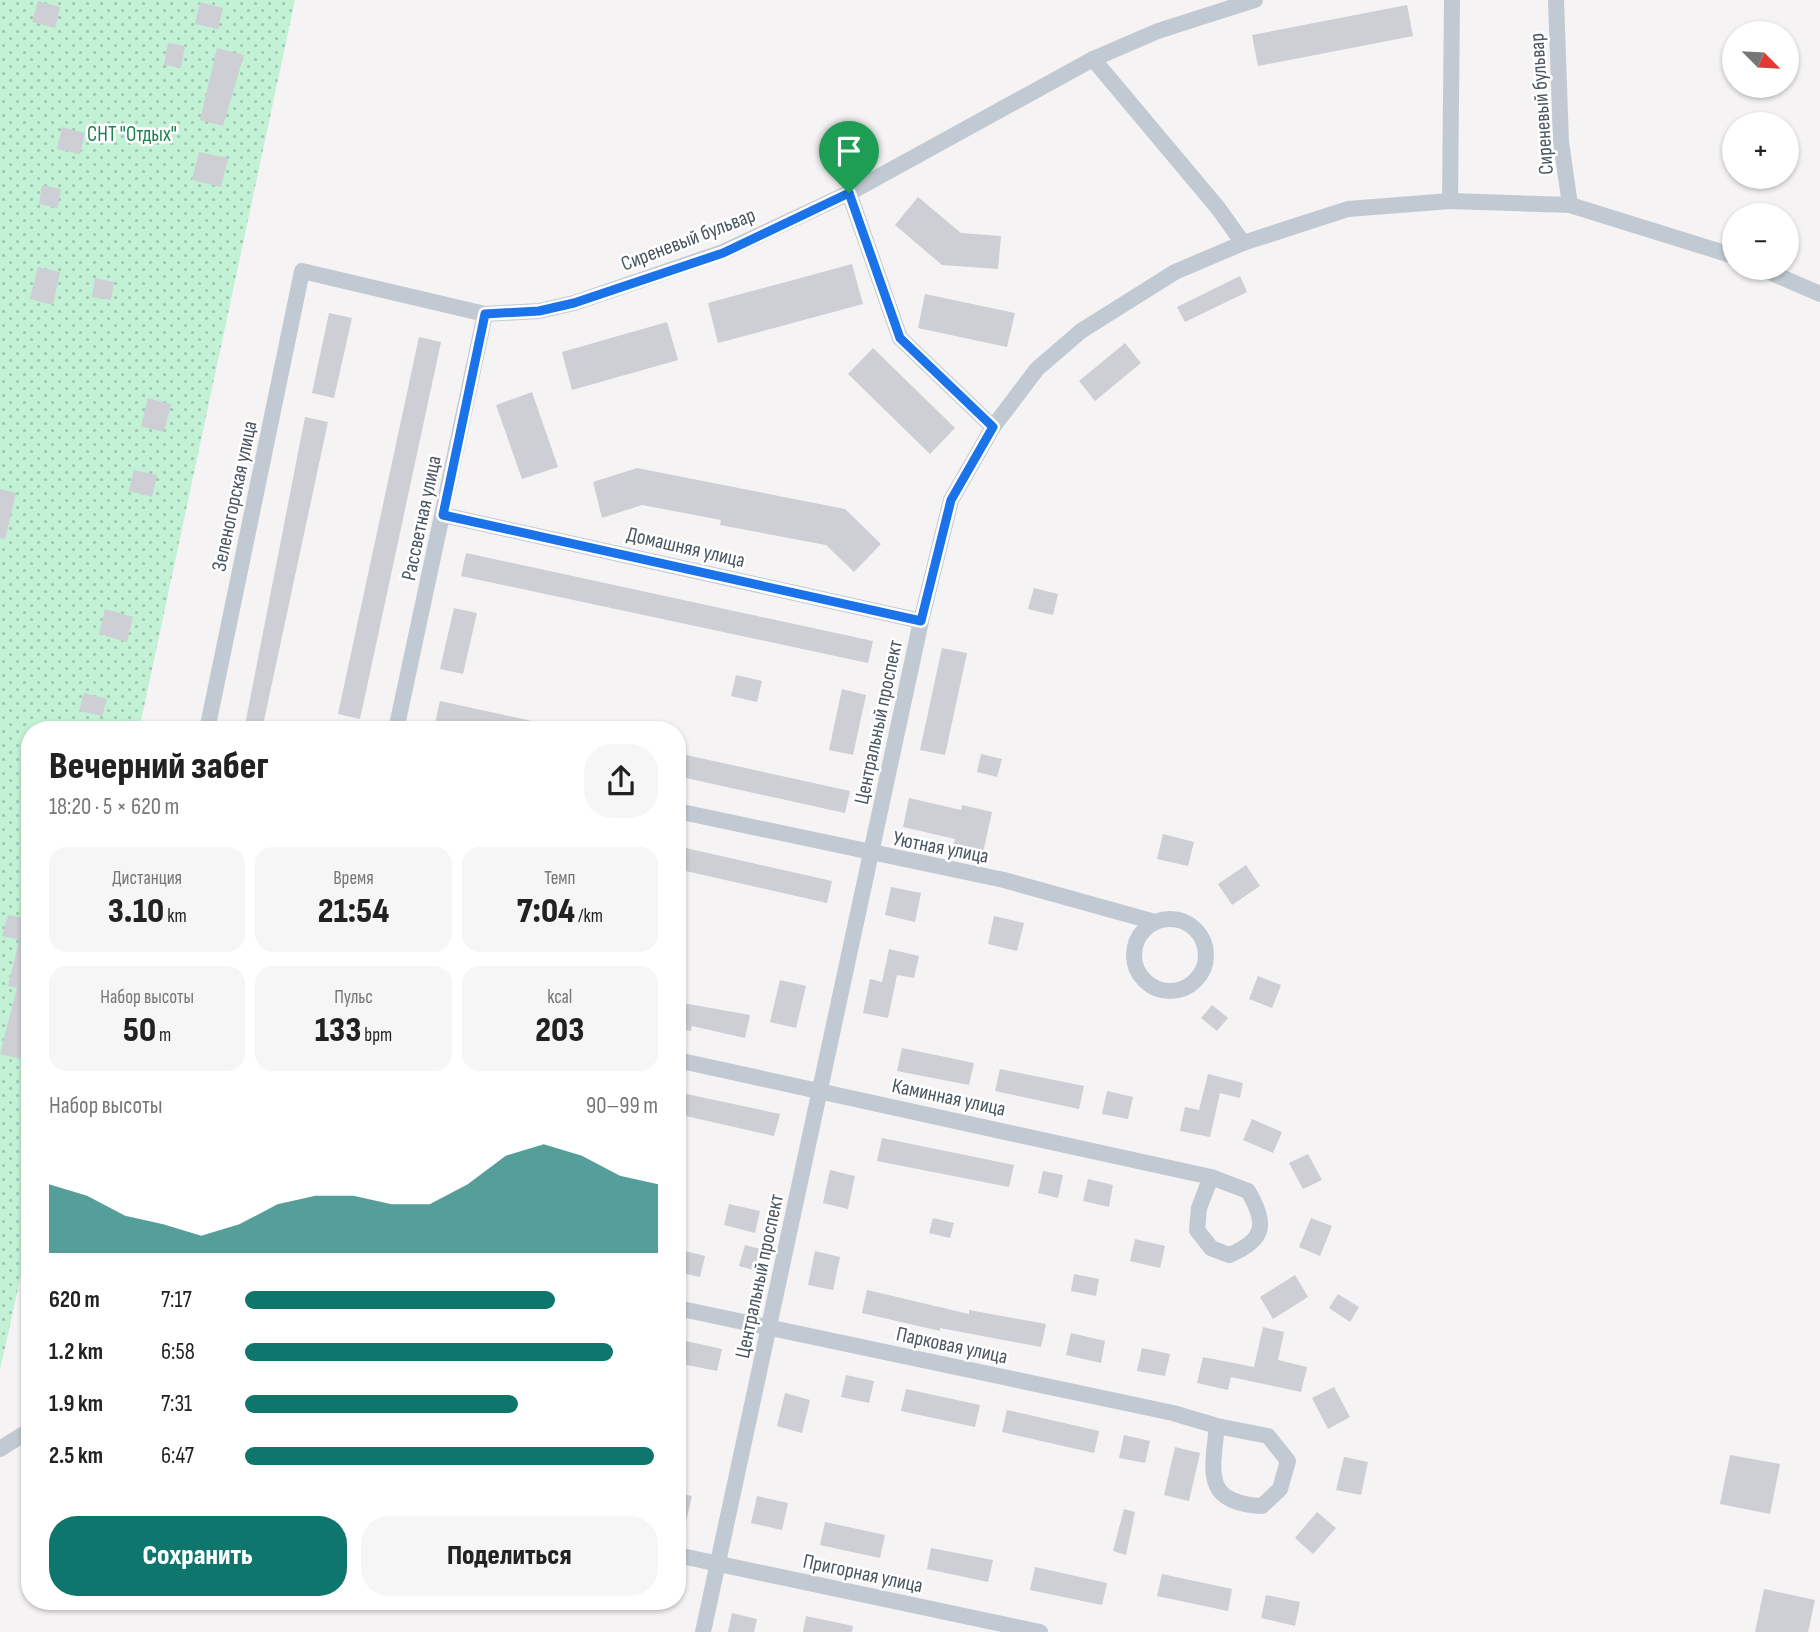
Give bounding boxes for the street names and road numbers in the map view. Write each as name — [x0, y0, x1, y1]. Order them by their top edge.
street label: Сиреневый бульвар — [1524, 32, 1559, 176]
street label: Сиреневый бульвар — [617, 202, 759, 277]
street label: Зеленогорская улица — [206, 419, 263, 574]
street label: Рассветная улица — [396, 453, 447, 583]
street label: Домашняя улица — [624, 522, 747, 573]
street label: Центральный проспект — [849, 638, 908, 806]
street label: Уютная улица — [891, 826, 991, 869]
street label: Каминная улица — [890, 1073, 1008, 1122]
street label: Центральный проспект — [730, 1192, 789, 1360]
street label: Парковая улица — [894, 1322, 1010, 1369]
street label: Пригорная улица — [801, 1549, 925, 1598]

